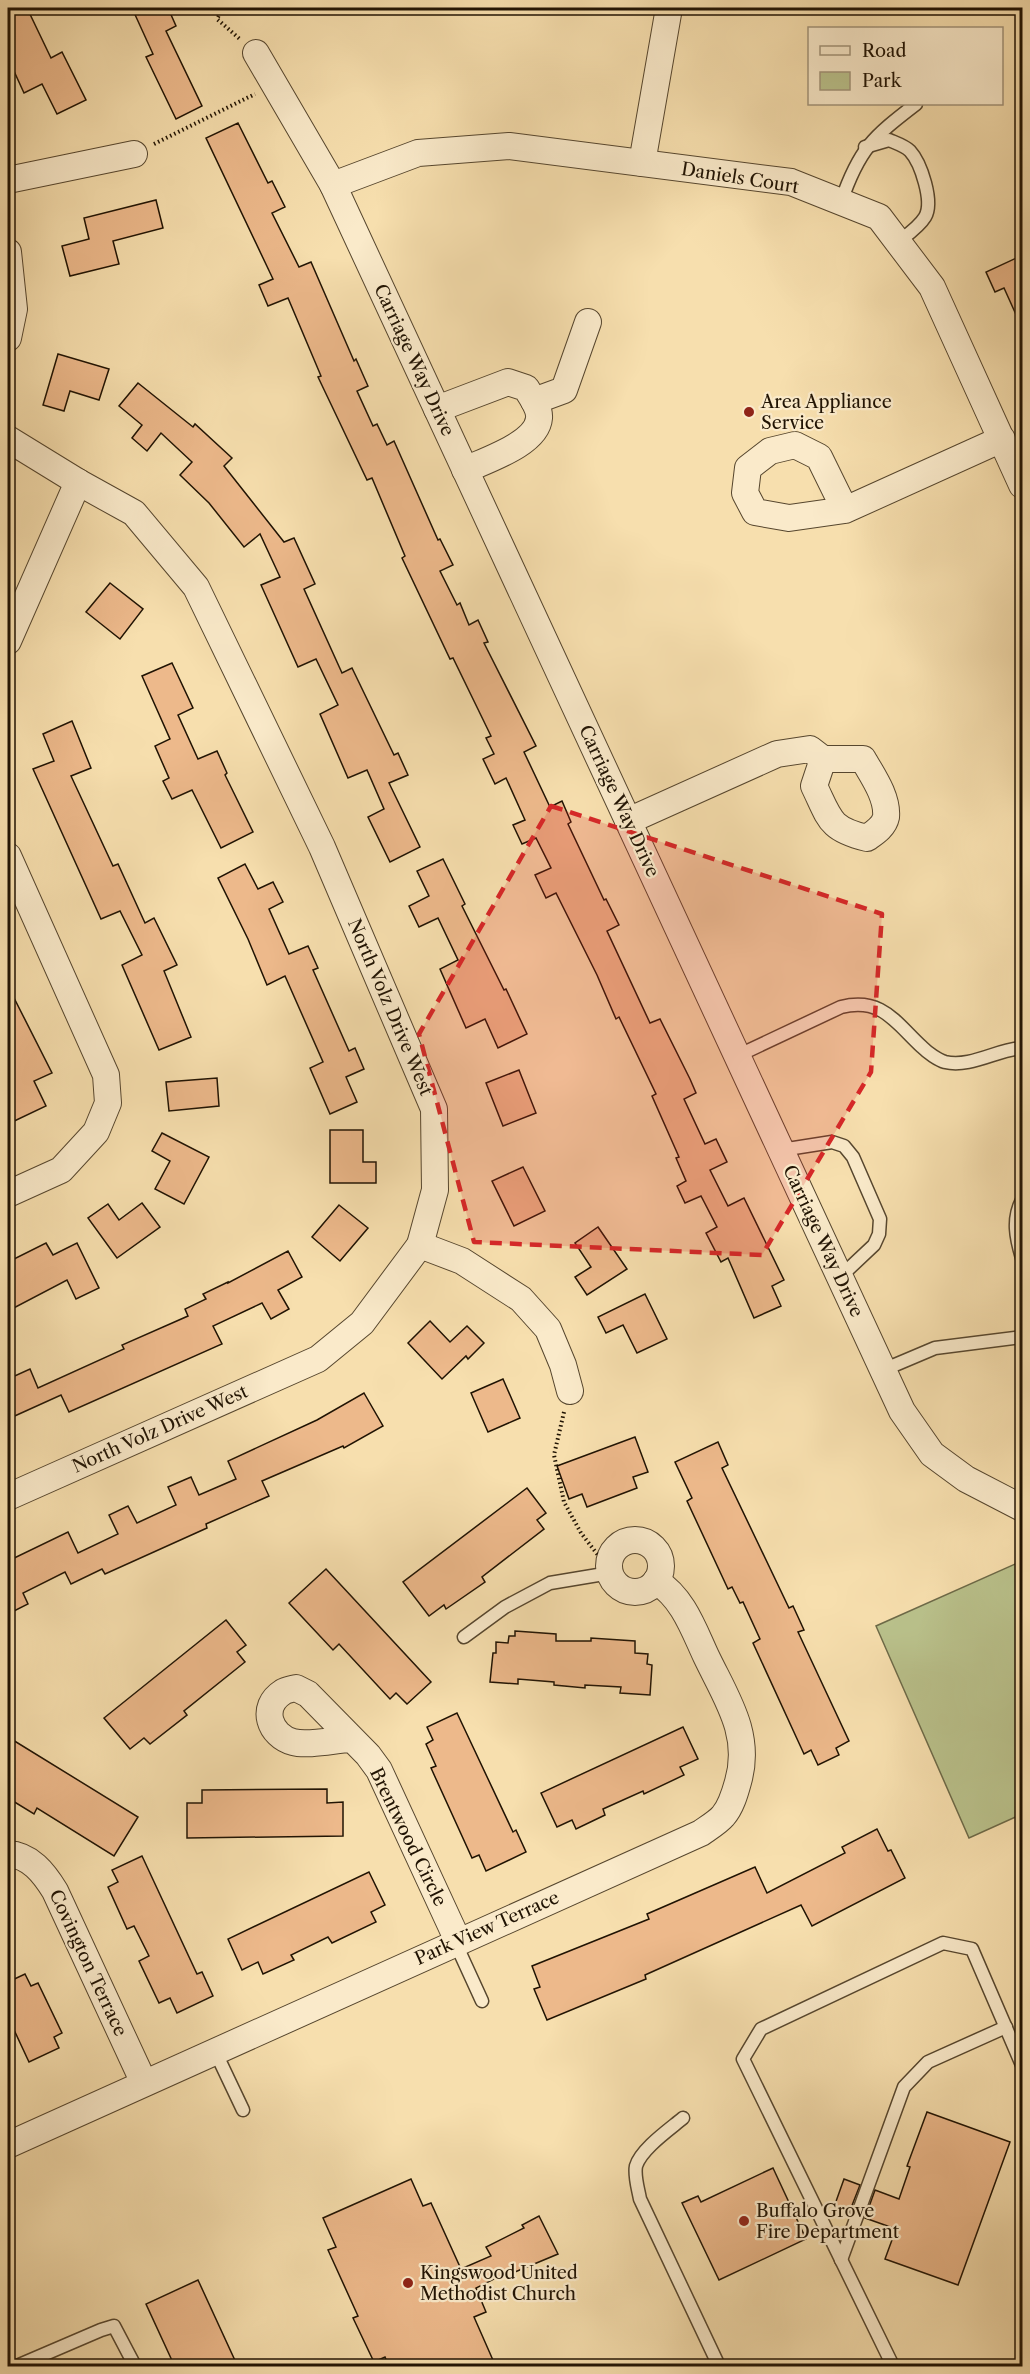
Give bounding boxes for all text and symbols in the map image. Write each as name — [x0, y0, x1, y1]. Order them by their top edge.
legend — [808, 27, 1003, 105]
text: Road — [862, 40, 907, 62]
text: Park — [862, 70, 903, 92]
street label: Daniels Court — [680, 158, 801, 198]
street label: Carriage Way Drive — [369, 280, 459, 440]
place label: Area Appliance Service — [760, 391, 892, 434]
marker: Area Appliance Service — [742, 405, 756, 419]
street label: Carriage Way Drive — [574, 721, 664, 881]
street label: North Volz Drive West — [343, 915, 437, 1099]
street label: Carriage Way Drive — [778, 1161, 868, 1321]
street label: North Volz Drive West — [69, 1380, 252, 1478]
street label: Brentwood Circle — [365, 1764, 451, 1910]
street label: Covington Terrace — [44, 1886, 132, 2040]
street label: Park View Terrace — [411, 1886, 563, 1970]
place label: Buffalo Grove Fire Department — [756, 2200, 900, 2243]
marker: Buffalo Grove Fire Department — [737, 2214, 751, 2228]
place label: Kingswood United Methodist Church — [420, 2262, 578, 2305]
marker: Kingswood United Methodist Church — [401, 2276, 415, 2290]

